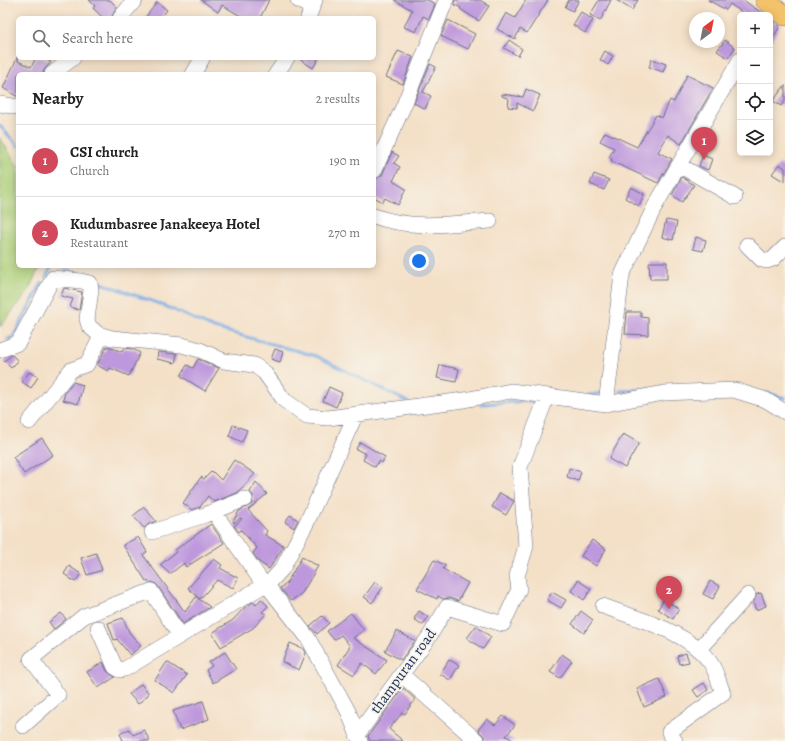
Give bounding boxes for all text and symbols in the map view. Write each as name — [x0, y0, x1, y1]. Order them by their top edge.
north arrow — [689, 12, 725, 48]
map controls — [737, 12, 773, 156]
button: + — [737, 12, 773, 48]
search box — [16, 16, 376, 60]
icon: search — [30, 27, 52, 49]
text: Search here — [62, 28, 133, 48]
button: − — [737, 48, 773, 84]
button: locate — [737, 84, 773, 120]
text: Nearby — [32, 87, 83, 110]
text: 2 results — [316, 90, 360, 107]
button: layers — [737, 120, 773, 156]
pin: 1 — [691, 127, 717, 160]
text: CSI church — [70, 142, 139, 162]
text: 1 — [43, 152, 47, 169]
text: 190 m — [329, 152, 360, 169]
text: Church — [70, 162, 109, 179]
text: Kudumbasree Janakeeya Hotel — [70, 214, 260, 234]
text: 2 — [42, 224, 48, 241]
text: 270 m — [328, 224, 360, 241]
text: Restaurant — [70, 234, 128, 251]
your location — [409, 251, 429, 271]
pin: 2 — [656, 576, 682, 609]
street label: thampuran road — [365, 624, 441, 717]

